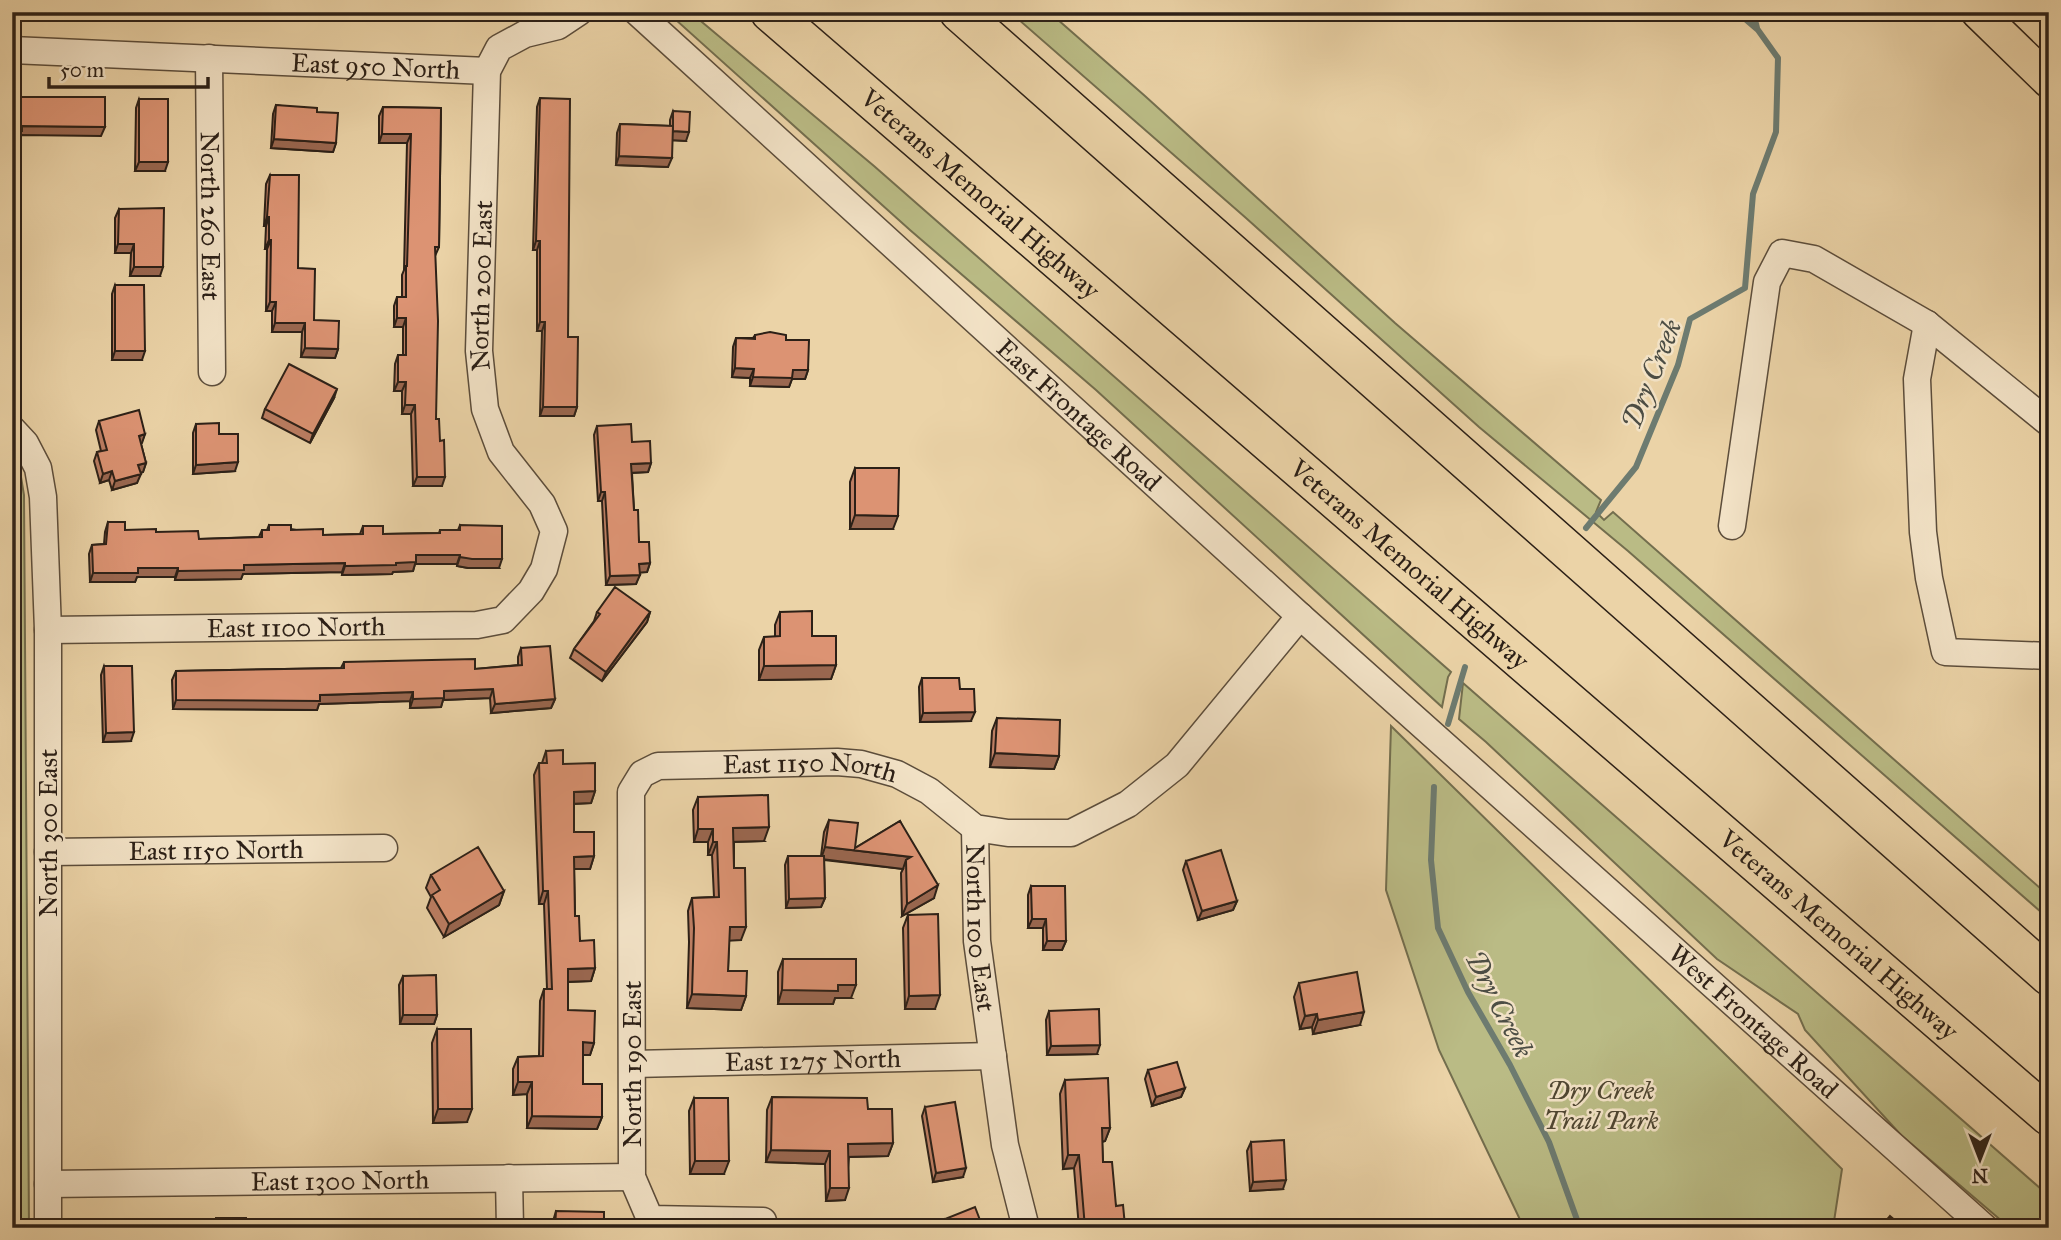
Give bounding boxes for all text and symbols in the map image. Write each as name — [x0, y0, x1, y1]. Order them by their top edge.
scale bar — [49, 46, 208, 90]
street label: East 950 North — [291, 46, 461, 86]
text: 50 m — [60, 57, 105, 83]
street label: Veterans Memorial Highway — [854, 81, 1107, 306]
street label: North 260 East — [194, 131, 227, 301]
street label: North 200 East — [463, 200, 499, 373]
water label: Dry Creek — [1614, 314, 1690, 434]
street label: East Frontage Road — [990, 332, 1168, 498]
street label: Veterans Memorial Highway — [1283, 451, 1536, 677]
street label: East 1100 North — [207, 610, 386, 644]
street label: East 1150 North — [722, 745, 901, 789]
street label: North 300 East — [32, 749, 64, 917]
street label: Veterans Memorial Highway — [1712, 822, 1966, 1047]
street label: East 1150 North — [128, 833, 304, 867]
street label: North 100 East — [959, 844, 1003, 1014]
street label: West Frontage Road — [1662, 937, 1845, 1105]
water label: Dry Creek — [1458, 945, 1542, 1064]
street label: North 190 East — [616, 981, 648, 1147]
street label: East 1275 North — [725, 1042, 902, 1078]
park label: Dry Creek Trail Park — [1543, 1074, 1659, 1136]
north arrow — [1946, 1124, 2016, 1194]
street label: East 1300 North — [250, 1163, 430, 1198]
text: N — [1972, 1164, 1988, 1187]

